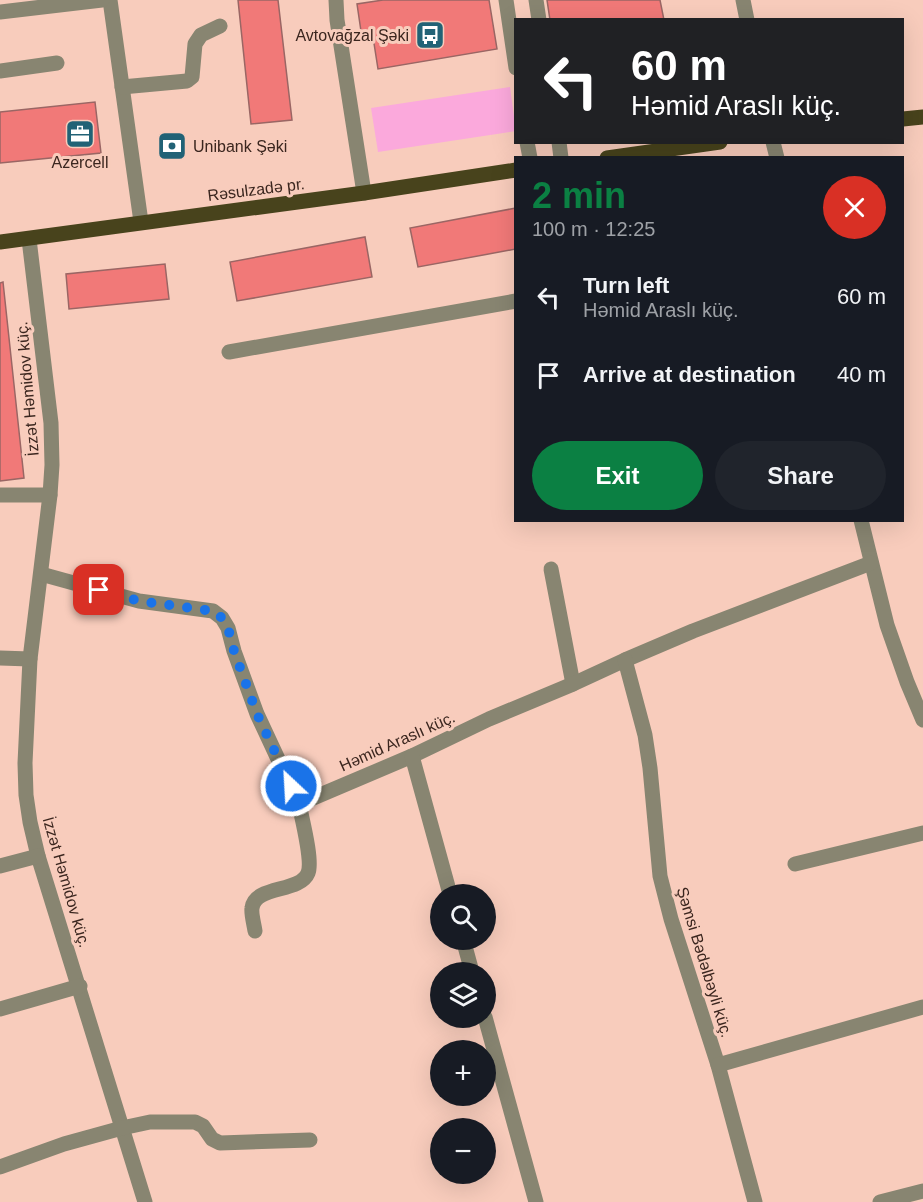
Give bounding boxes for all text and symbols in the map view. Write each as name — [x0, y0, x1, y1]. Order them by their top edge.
bus stop icon: Avtovağzal Şəki — [414, 19, 446, 51]
place label: Avtovağzal Şəki — [295, 27, 409, 44]
icon: left — [532, 42, 610, 120]
text: 60 m — [631, 42, 727, 89]
text: Həmid Araslı küç. — [631, 91, 841, 121]
office icon: Azercell — [64, 118, 96, 150]
bank icon: Unibank Şəki — [156, 130, 188, 162]
place label: Unibank Şəki — [193, 138, 287, 155]
place label: Azercell — [52, 154, 108, 171]
street label: Rəsulzadə pr. — [206, 175, 306, 204]
text: 2 min — [532, 175, 626, 216]
button: close — [823, 176, 886, 239]
text: 100 m · 12:25 — [532, 218, 655, 240]
text: Turn left — [583, 273, 669, 298]
icon: left — [532, 281, 565, 314]
text: 60 m — [837, 284, 886, 309]
text: Həmid Araslı küç. — [583, 299, 739, 321]
street label: İzzət Həmidov küç. — [12, 321, 42, 457]
icon: arrive — [532, 359, 565, 392]
text: Arrive at destination — [583, 362, 796, 387]
text: 40 m — [837, 362, 886, 387]
button: Exit — [532, 441, 703, 510]
button: Share — [715, 441, 886, 510]
pin — [73, 564, 124, 615]
icon: arrive — [82, 573, 115, 606]
street label: Həmid Araslı küç. — [337, 708, 458, 775]
position arrow — [259, 754, 323, 818]
street label: İzzət Həmidov küç. — [40, 815, 94, 949]
map controls — [430, 884, 496, 1184]
button: search — [430, 884, 496, 950]
street label: Şəmsi Bədəlbəyli küç. — [674, 885, 736, 1039]
button: layers — [430, 962, 496, 1028]
button: + — [430, 1040, 496, 1106]
button: − — [430, 1118, 496, 1184]

